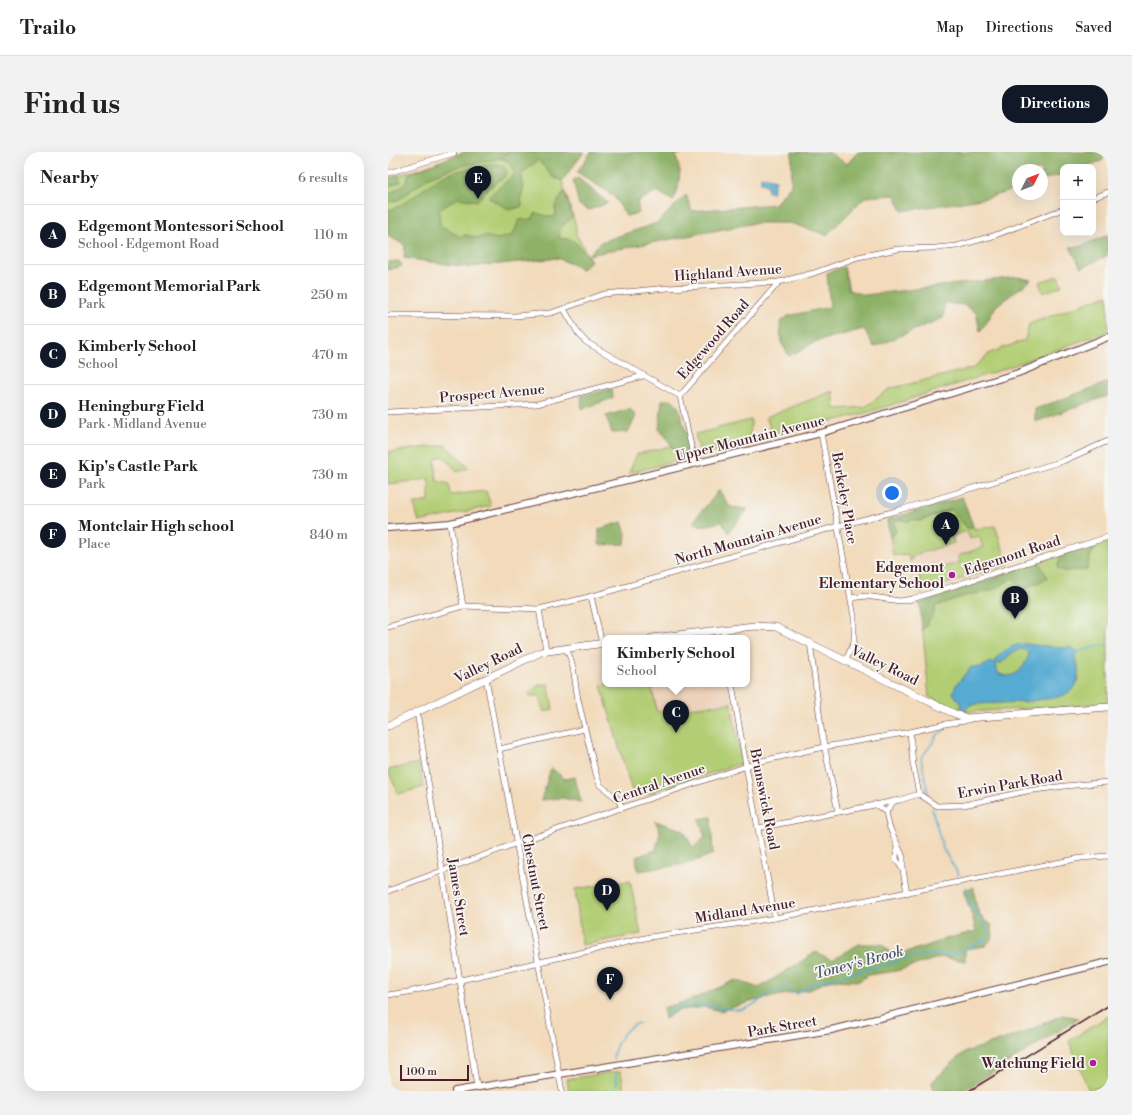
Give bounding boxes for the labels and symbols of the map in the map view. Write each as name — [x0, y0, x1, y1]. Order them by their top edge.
north arrow — [1012, 164, 1048, 200]
pin: E — [465, 166, 491, 199]
street label: Highland Avenue — [674, 260, 783, 286]
street label: Edgewood Road — [674, 296, 753, 383]
street label: Prospect Avenue — [439, 380, 546, 408]
street label: Upper Mountain Avenue — [674, 412, 827, 466]
street label: Berkeley Place — [827, 450, 861, 545]
your location — [882, 483, 902, 503]
street label: North Mountain Avenue — [673, 510, 824, 570]
pin: A — [933, 512, 959, 545]
street label: Edgemont Road — [962, 532, 1063, 580]
place label: Edgemont Elementary School — [819, 559, 945, 593]
marker: Edgemont Elementary School — [947, 570, 957, 580]
pin: B — [1002, 586, 1028, 619]
street label: Valley Road — [451, 640, 525, 689]
street label: Valley Road — [847, 641, 922, 690]
pin: C — [663, 700, 689, 733]
street label: Brunswick Road — [745, 746, 783, 851]
street label: Central Avenue — [611, 760, 708, 808]
street label: Erwin Park Road — [956, 767, 1064, 803]
street label: Chestnut Street — [517, 832, 553, 932]
street label: James Street — [443, 856, 473, 938]
pin: D — [594, 878, 620, 911]
street label: Midland Avenue — [694, 894, 797, 928]
water label: Toney's Brook — [812, 941, 906, 984]
pin: F — [597, 967, 623, 1000]
street label: Park Street — [746, 1012, 818, 1042]
place label: Watchung Field — [980, 1055, 1085, 1073]
marker: Watchung Field — [1088, 1058, 1098, 1068]
scale bar — [400, 1063, 469, 1082]

